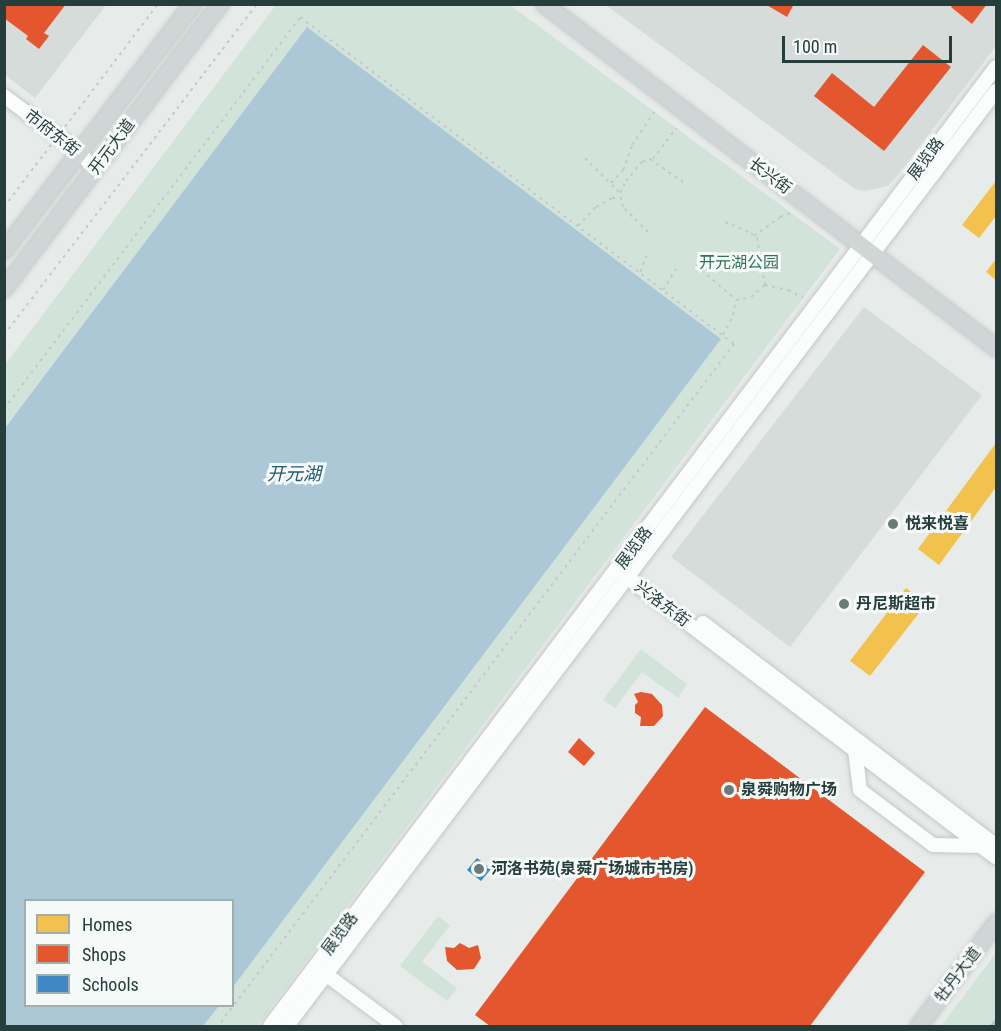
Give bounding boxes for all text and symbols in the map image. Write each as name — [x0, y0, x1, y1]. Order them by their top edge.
scale bar — [785, 24, 954, 62]
text: 100 m — [793, 36, 837, 57]
street label: 市府东街 — [21, 106, 83, 160]
street label: 开元大道 — [85, 116, 139, 178]
street label: 展览路 — [904, 134, 948, 184]
street label: 长兴街 — [745, 154, 795, 198]
park label: 开元湖公园 — [699, 253, 779, 273]
water label: 开元湖 — [267, 463, 321, 485]
place label: 悦来悦喜 — [905, 514, 969, 534]
marker: 悦来悦喜 — [886, 517, 900, 531]
street label: 展览路 — [612, 523, 656, 573]
street label: 兴洛东街 — [631, 577, 693, 631]
place label: 丹尼斯超市 — [856, 594, 936, 614]
marker: 丹尼斯超市 — [837, 597, 851, 611]
place label: 泉舜购物广场 — [741, 780, 837, 800]
marker: 泉舜购物广场 — [722, 783, 736, 797]
place label: 河洛书苑(泉舜广场城市书房) — [491, 859, 693, 879]
marker: 河洛书苑(泉舜广场城市书房) — [472, 862, 486, 876]
legend — [24, 899, 234, 1007]
street label: 展览路 — [318, 909, 362, 959]
text: Homes — [82, 914, 132, 935]
text: Shops — [82, 944, 126, 965]
street label: 牡丹大道 — [931, 944, 985, 1006]
text: Schools — [82, 974, 139, 995]

